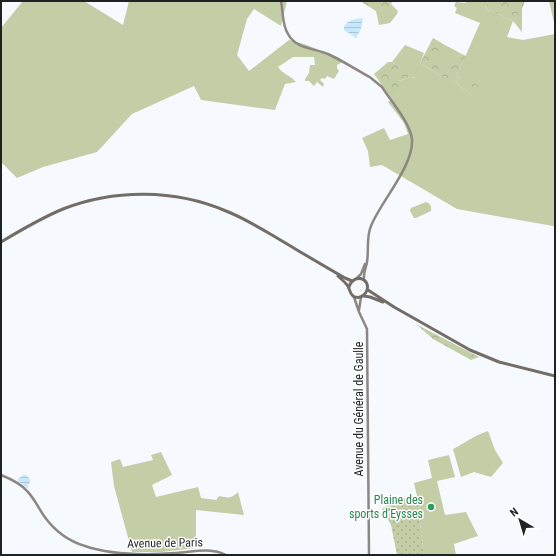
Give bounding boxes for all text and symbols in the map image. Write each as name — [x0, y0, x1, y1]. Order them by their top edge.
street label: Avenue du Général de Gaulle — [352, 341, 366, 476]
place label: Plaine des sports d'Eysses — [349, 493, 423, 521]
north arrow — [500, 500, 540, 540]
marker: Plaine des sports d'Eysses — [426, 502, 436, 512]
text: N — [507, 505, 521, 520]
street label: Avenue de Paris — [127, 535, 203, 551]

